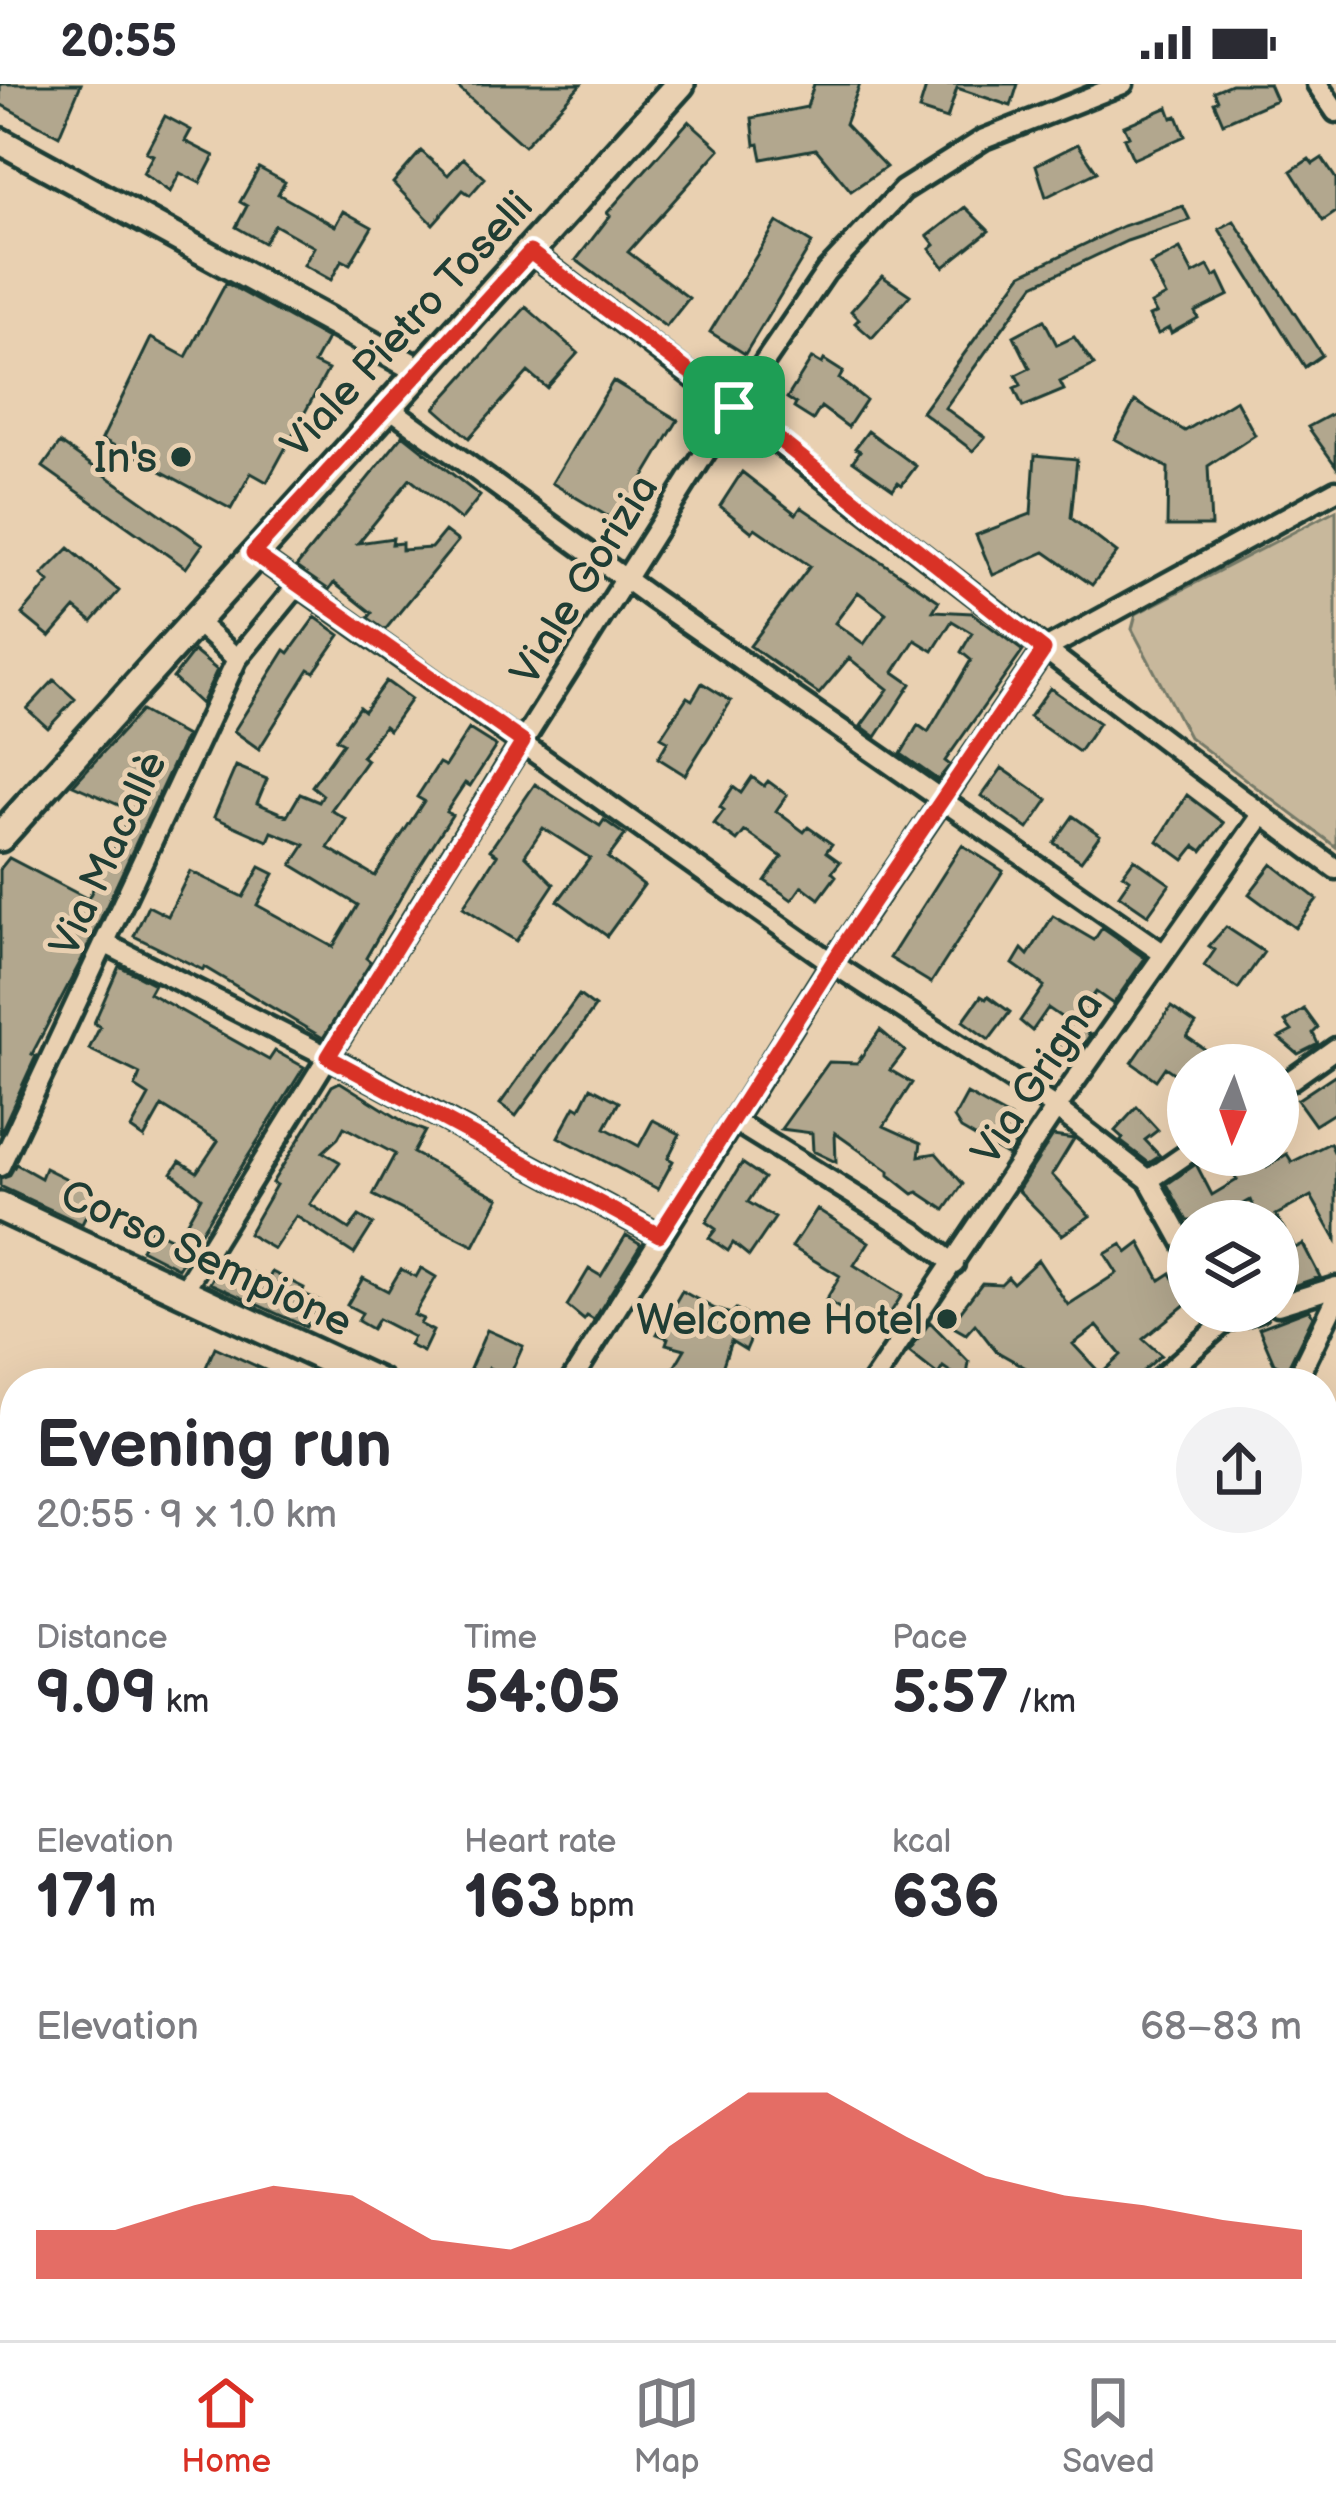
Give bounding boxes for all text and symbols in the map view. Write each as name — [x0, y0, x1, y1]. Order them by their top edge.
text: 20:55 — [60, 15, 177, 70]
street label: Viale Pietro Toselli — [271, 182, 545, 470]
pin — [683, 356, 785, 458]
icon: arrive — [701, 374, 767, 440]
place label: In's — [94, 434, 157, 485]
marker: In's — [168, 444, 194, 470]
street label: Viale Gorizia — [500, 466, 670, 695]
street label: Via Macallè — [40, 743, 179, 965]
street label: Via Grigna — [961, 982, 1115, 1175]
north arrow — [1167, 1044, 1299, 1176]
map controls — [1167, 1044, 1299, 1332]
street label: Corso Sempione — [52, 1169, 360, 1349]
button: layers — [1167, 1200, 1299, 1332]
place label: Welcome Hotel — [636, 1296, 923, 1347]
marker: Welcome Hotel — [934, 1306, 960, 1332]
text: Evening run — [36, 1407, 392, 1486]
button: share — [1176, 1407, 1302, 1533]
text: 20:55 · 9 × 1.0 km — [36, 1492, 337, 1539]
text: Distance — [36, 1618, 168, 1658]
text: Time — [464, 1618, 537, 1658]
text: Pace — [892, 1618, 967, 1658]
text: 9.09 — [36, 1658, 157, 1730]
text: 54:05 — [464, 1658, 620, 1730]
text: 5:57 — [892, 1658, 1009, 1730]
text: km — [157, 1682, 209, 1722]
text: /km — [1009, 1682, 1076, 1722]
text: Elevation — [36, 1822, 174, 1862]
text: Heart rate — [464, 1822, 616, 1862]
text: kcal — [892, 1822, 951, 1862]
text: 171 — [36, 1862, 120, 1934]
text: 163 — [464, 1862, 561, 1934]
text: 636 — [892, 1862, 1000, 1934]
text: m — [120, 1886, 156, 1926]
text: bpm — [561, 1886, 635, 1926]
text: Elevation — [36, 2004, 199, 2051]
text: 68–83 m — [1140, 2004, 1302, 2051]
tab: Home — [181, 2370, 271, 2482]
tab: Map — [633, 2370, 700, 2482]
tab: Saved — [1062, 2370, 1155, 2482]

